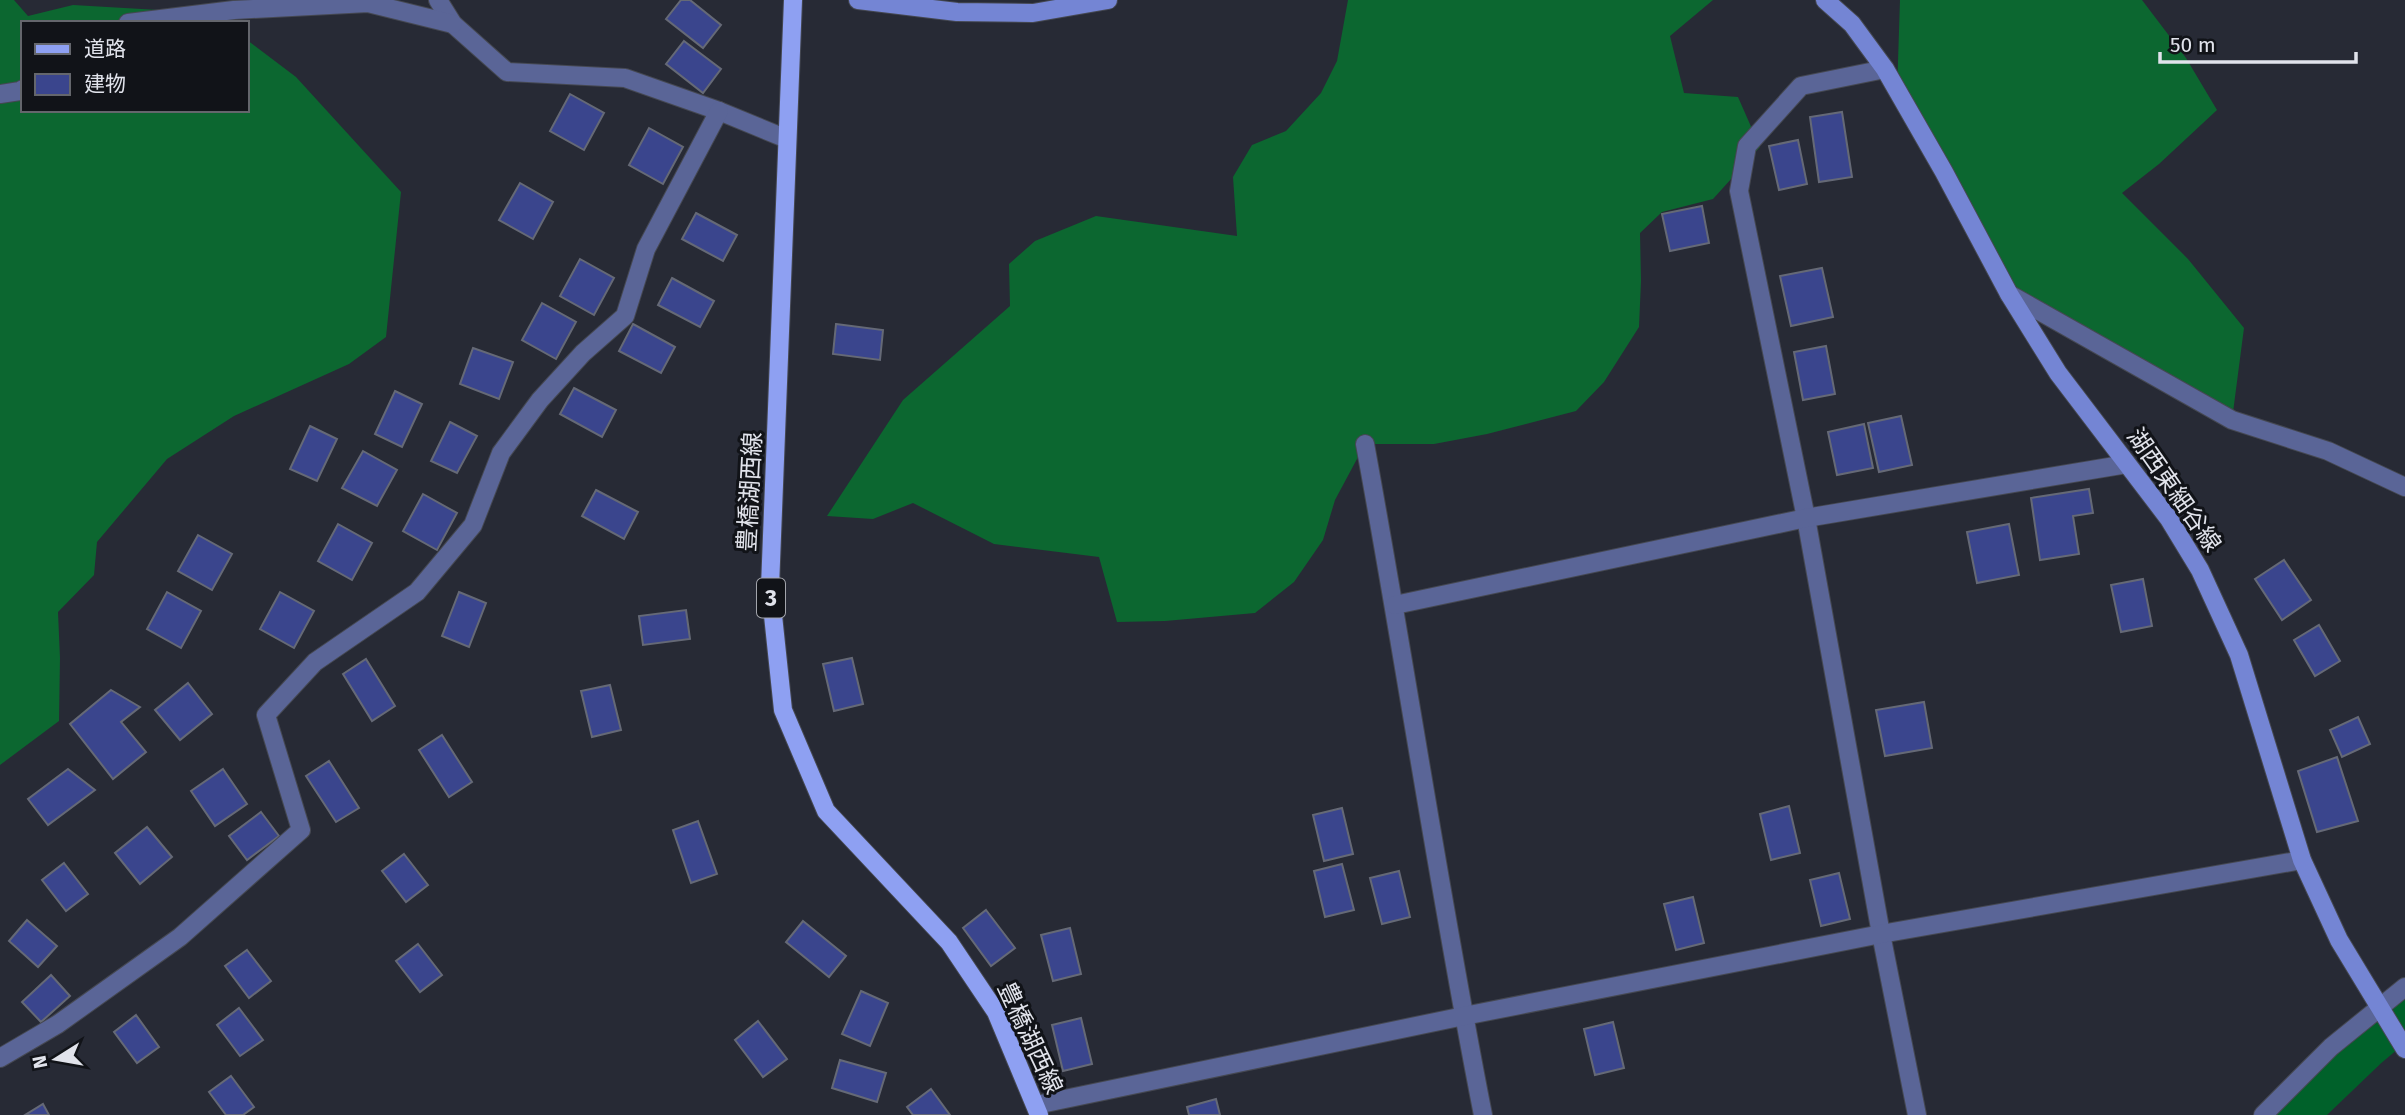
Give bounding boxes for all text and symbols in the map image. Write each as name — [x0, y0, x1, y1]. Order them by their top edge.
legend — [21, 21, 248, 112]
scale bar — [2160, 21, 2356, 65]
text: 50 m — [2170, 32, 2216, 58]
text: 道路 — [84, 36, 126, 62]
text: 建物 — [84, 71, 126, 97]
street label: 湖西東細谷線 — [2121, 423, 2227, 557]
street label: 豊橋湖西線 — [733, 431, 767, 553]
road number: 3 — [757, 578, 785, 618]
street label: 豊橋湖西線 — [992, 978, 1068, 1098]
north arrow — [21, 1024, 91, 1094]
text: N — [27, 1054, 52, 1071]

